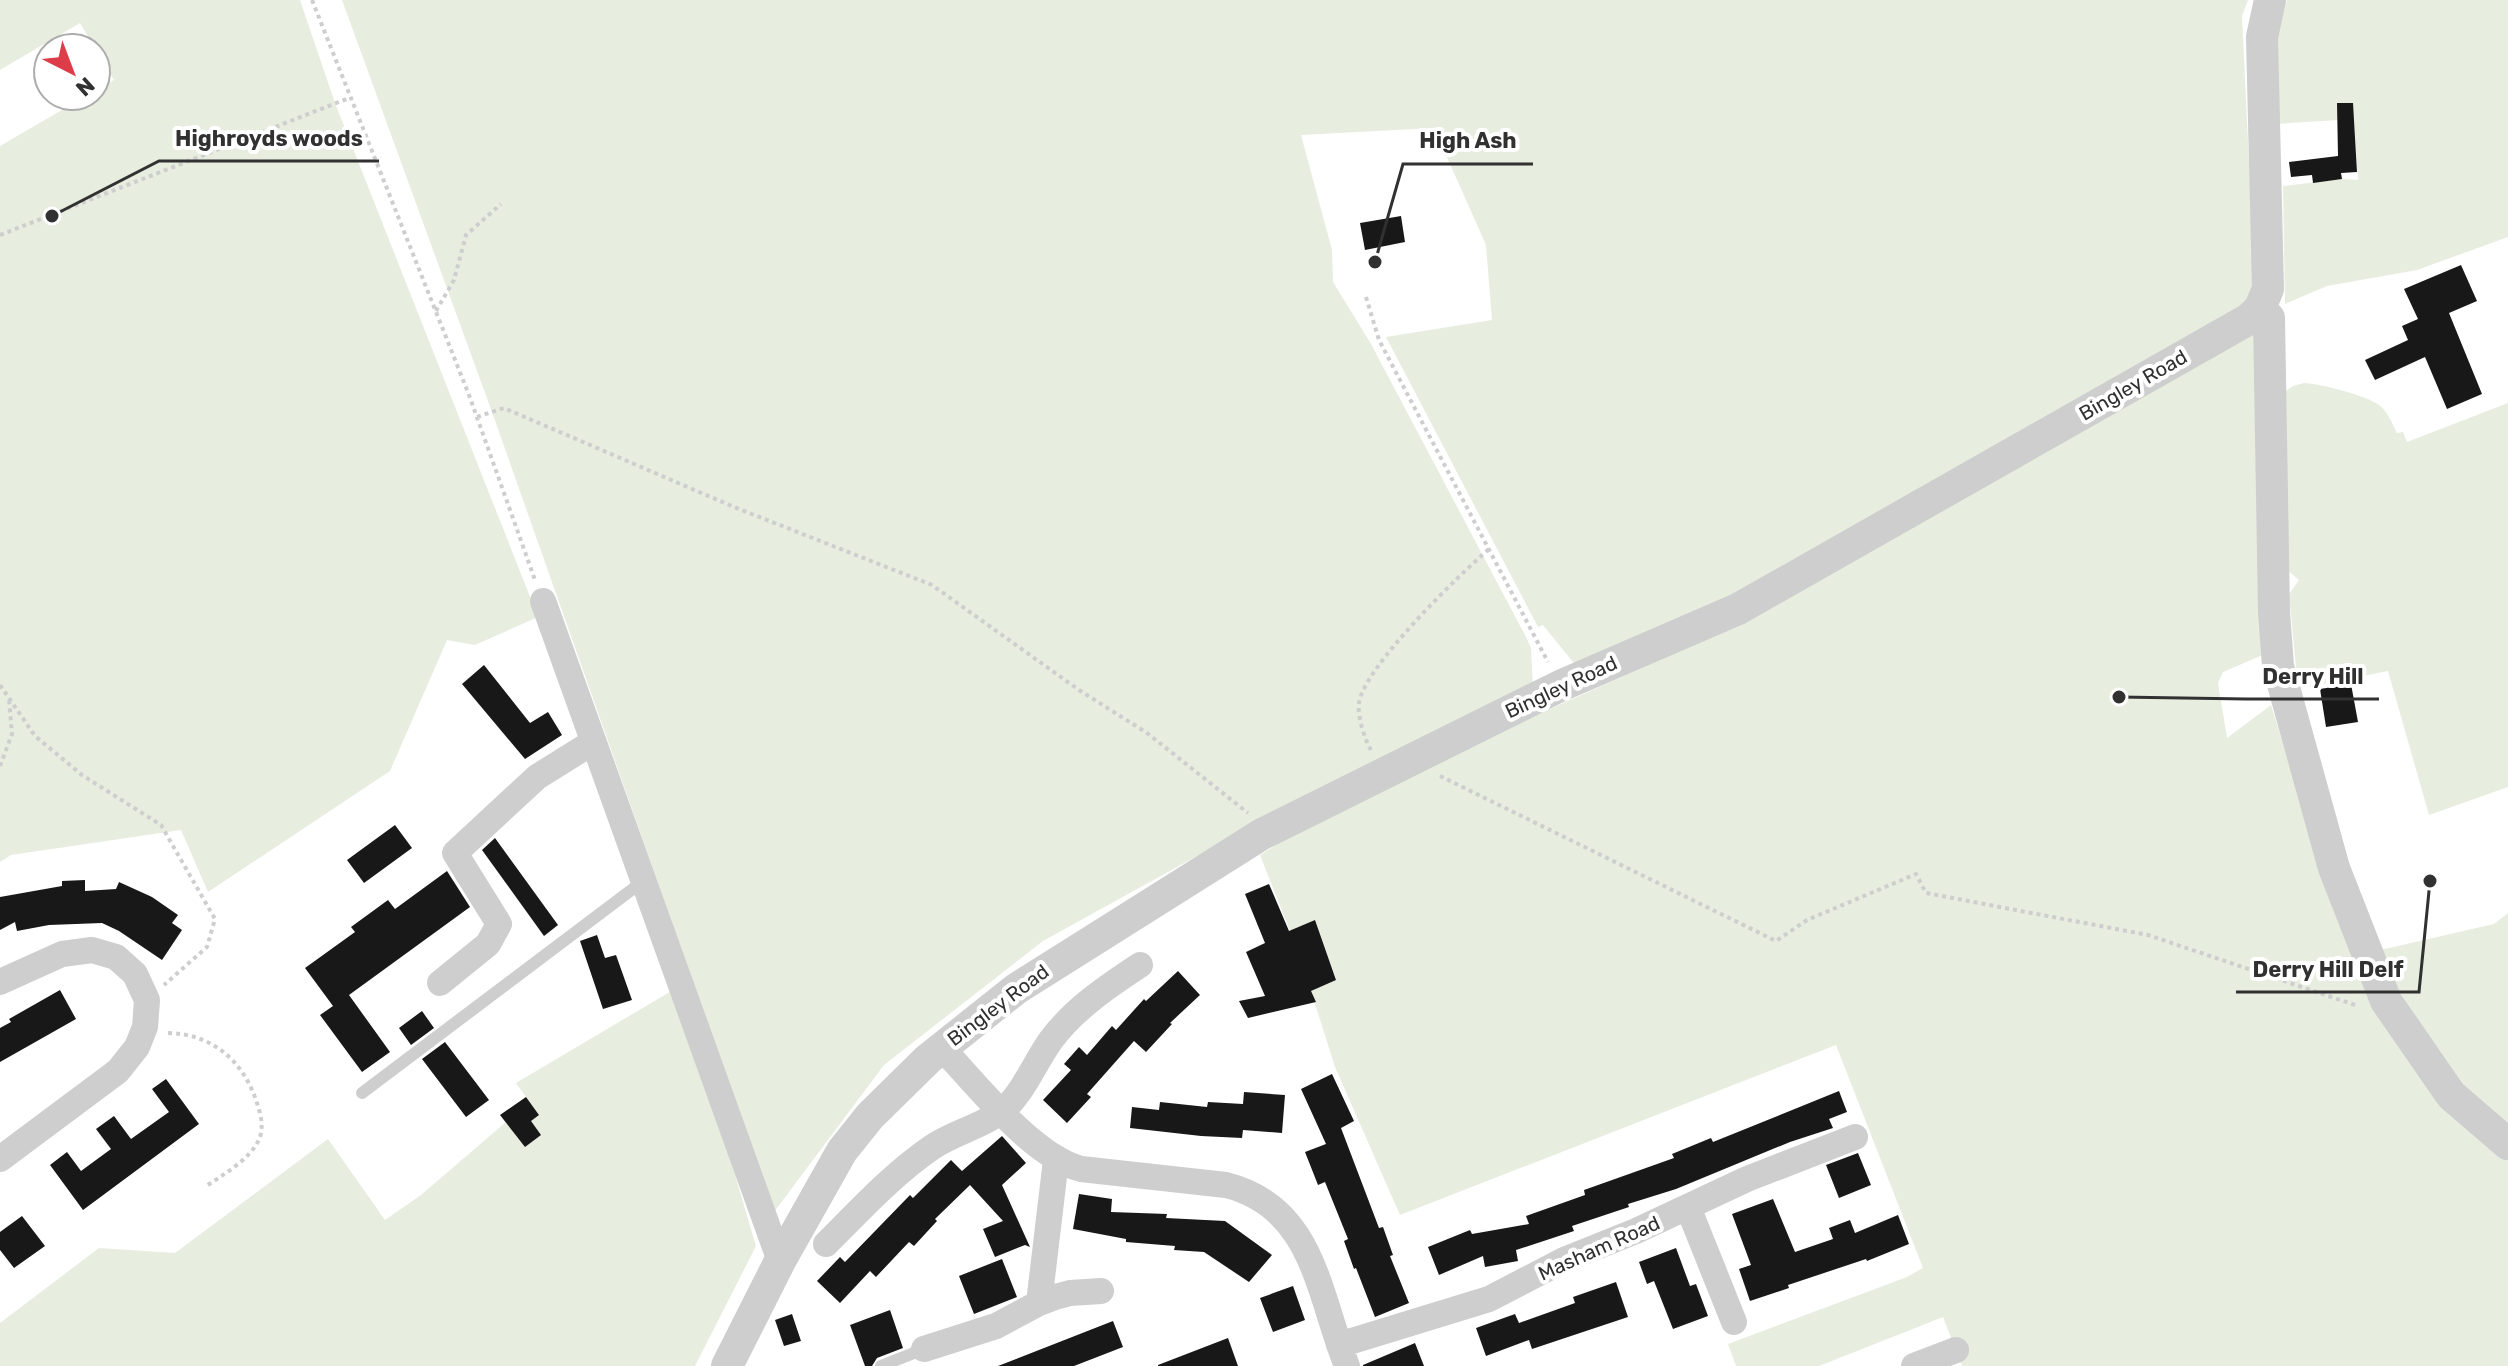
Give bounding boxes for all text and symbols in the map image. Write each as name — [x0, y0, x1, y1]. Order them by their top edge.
north arrow — [32, 32, 112, 112]
text: N — [70, 71, 100, 102]
callout: Highroyds woods — [159, 115, 379, 161]
callout: High Ash — [1403, 118, 1533, 164]
text: Highroyds woods — [175, 125, 363, 152]
text: High Ash — [1419, 127, 1517, 154]
street label: Bingley Road — [2075, 344, 2191, 426]
street label: Bingley Road — [1501, 651, 1621, 723]
callout: Derry Hill — [2246, 653, 2379, 699]
text: Derry Hill — [2262, 663, 2364, 690]
callout: Derry Hill Delf — [2236, 946, 2419, 992]
text: Derry Hill Delf — [2253, 956, 2404, 983]
street label: Bingley Road — [943, 959, 1053, 1051]
street label: Masham Road — [1535, 1211, 1663, 1285]

